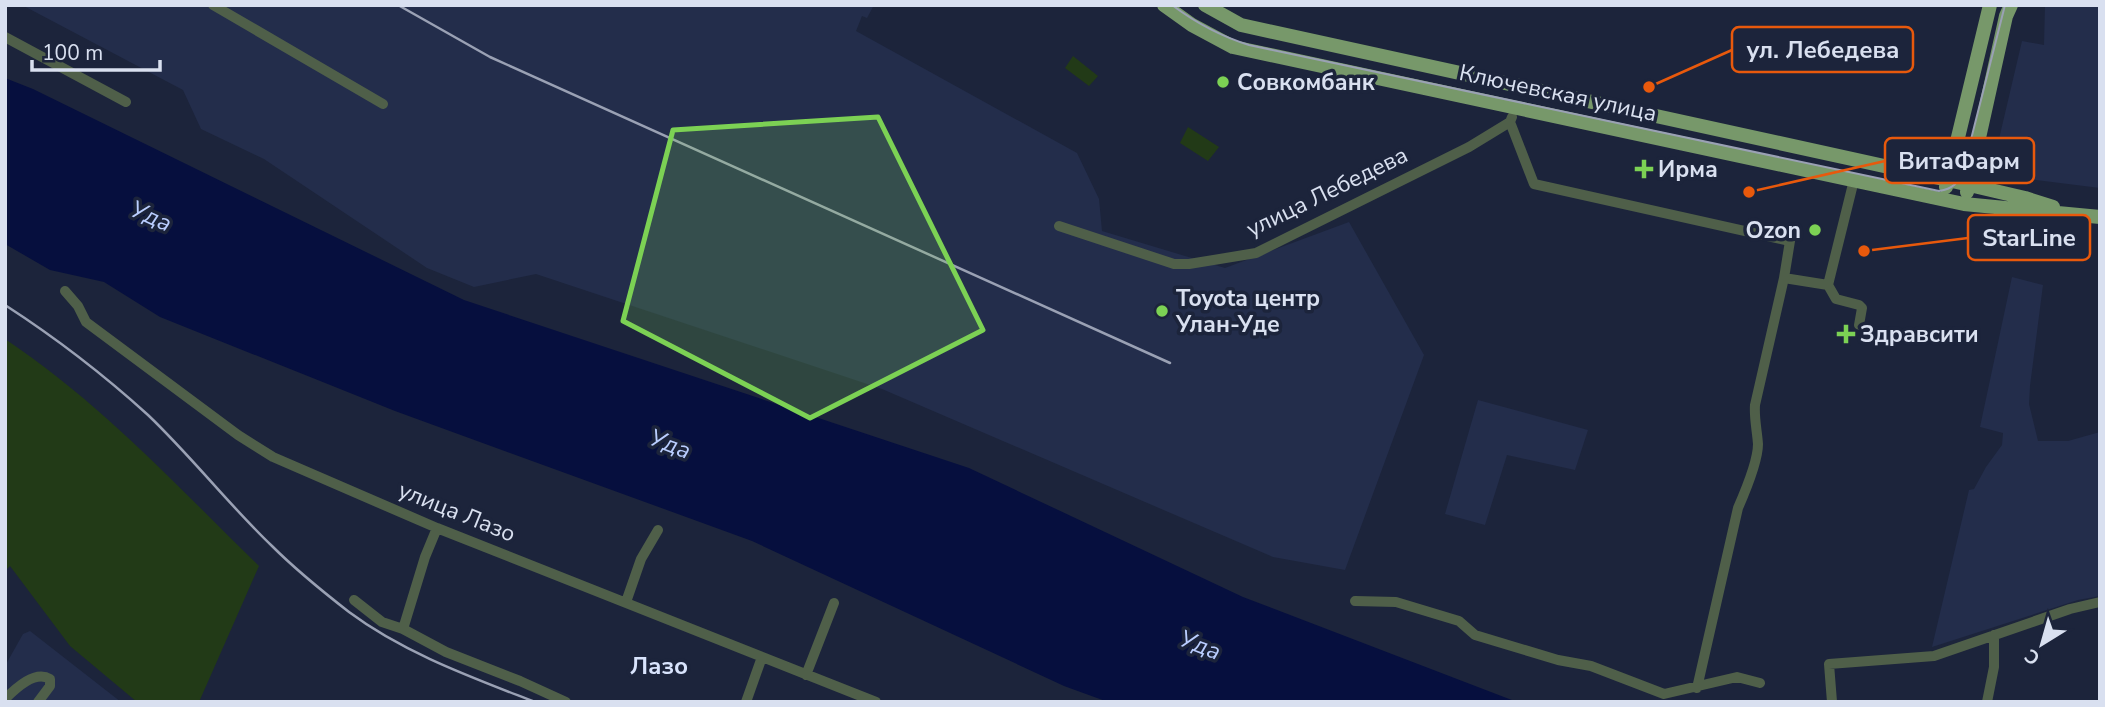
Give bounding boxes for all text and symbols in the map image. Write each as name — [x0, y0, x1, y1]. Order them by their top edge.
callout: ул. Лебедева — [1732, 27, 1913, 72]
scale bar — [32, 28, 159, 72]
text: ул. Лебедева — [1746, 34, 1900, 66]
text: 100 m — [42, 39, 103, 67]
street label: Ключевская улица — [1456, 57, 1660, 129]
place label: Совкомбанк — [1237, 67, 1375, 98]
marker: Совкомбанк — [1215, 74, 1231, 90]
callout: ВитаФарм — [1885, 138, 2034, 183]
street label: улица Лебедева — [1241, 139, 1413, 245]
text: ВитаФарм — [1898, 145, 2020, 177]
place label: Ирма — [1658, 154, 1718, 185]
marker: Ирма — [1636, 161, 1652, 177]
water label: Уда — [125, 193, 177, 239]
place label: Ozon — [1746, 215, 1801, 246]
callout: StarLine — [1968, 215, 2090, 260]
marker: Ozon — [1807, 222, 1823, 238]
text: StarLine — [1982, 222, 2076, 254]
place label: Toyota центр Улан-Уде — [1175, 283, 1320, 340]
marker: Toyota центр Улан-Уде — [1154, 303, 1170, 319]
place label: Здравсити — [1860, 319, 1979, 350]
marker: Здравсити — [1838, 326, 1854, 342]
water label: Уда — [644, 421, 696, 467]
street label: улица Лазо — [394, 474, 520, 550]
north arrow — [2007, 609, 2077, 679]
water label: Уда — [1174, 622, 1226, 668]
text: С — [2019, 642, 2045, 671]
district label: Лазо — [630, 650, 688, 682]

